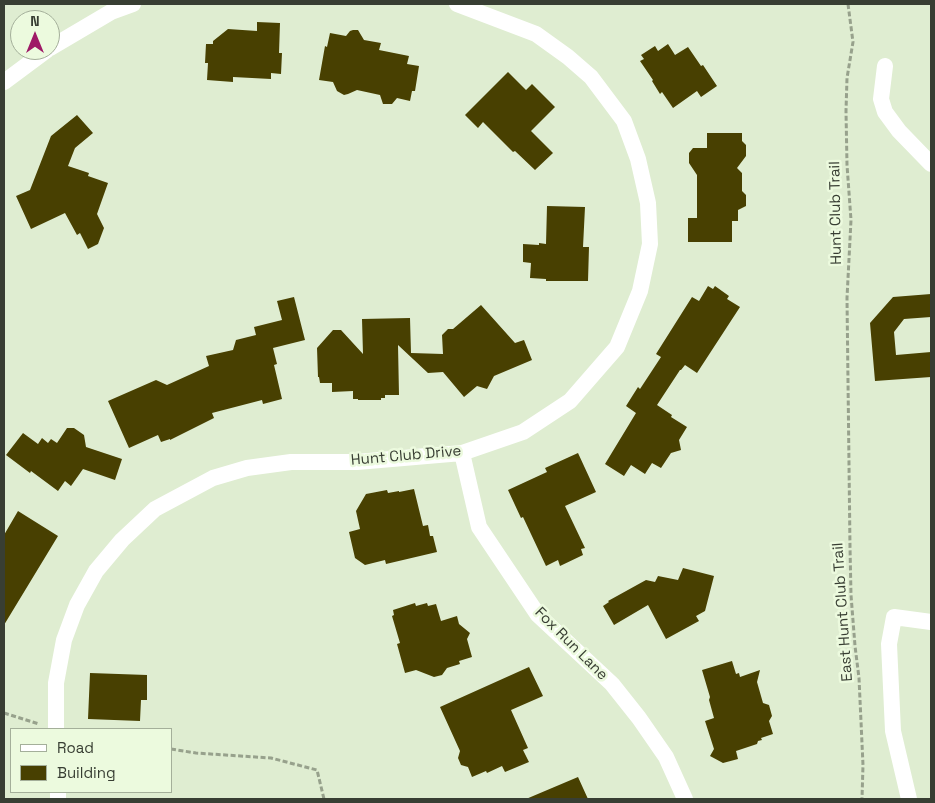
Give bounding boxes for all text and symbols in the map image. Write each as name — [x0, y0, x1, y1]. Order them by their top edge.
north arrow — [10, 10, 60, 60]
text: N — [30, 12, 40, 30]
street label: Hunt Club Trail — [826, 161, 846, 265]
street label: Hunt Club Drive — [350, 442, 462, 470]
street label: East Hunt Club Trail — [829, 542, 857, 682]
street label: Fox Run Lane — [531, 604, 611, 684]
legend — [10, 728, 172, 793]
text: Road — [57, 738, 94, 757]
text: Building — [57, 763, 116, 782]

